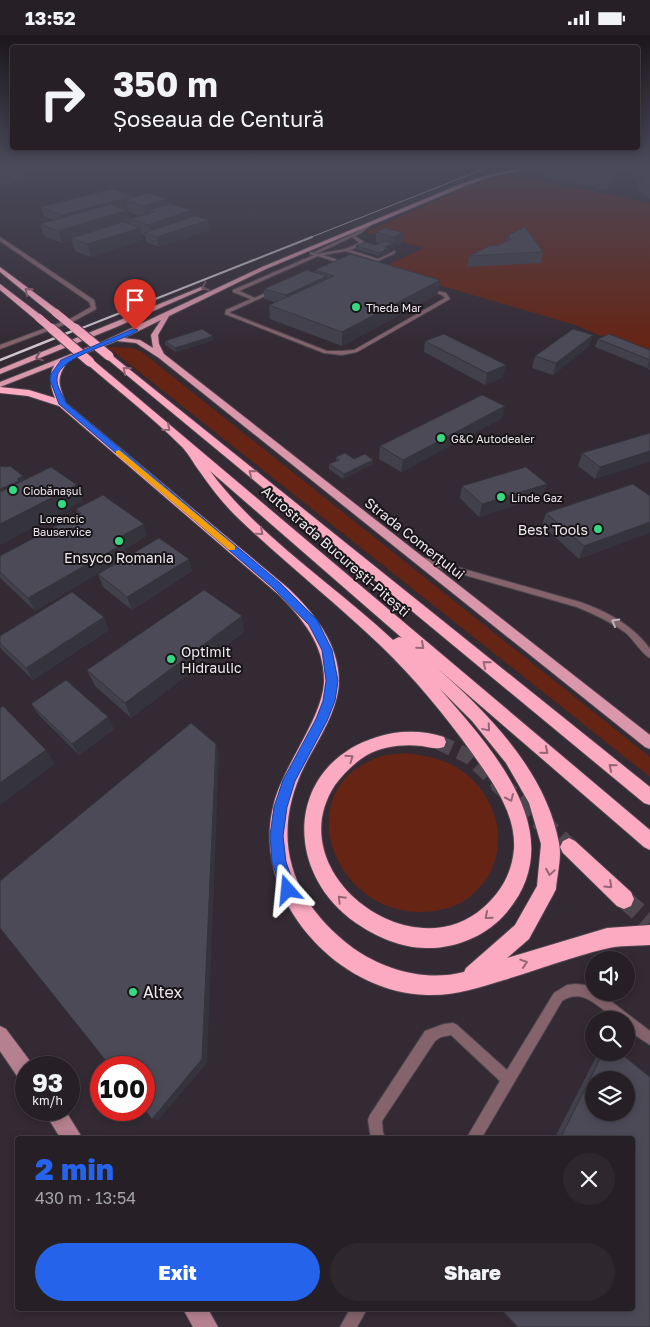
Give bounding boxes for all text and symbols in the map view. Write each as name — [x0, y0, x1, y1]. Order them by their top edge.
text: 13:52 — [25, 6, 76, 29]
text: 350 m — [113, 63, 218, 105]
icon: right — [30, 65, 95, 130]
text: Șoseaua de Centură — [113, 105, 324, 132]
pin — [114, 279, 156, 330]
one-way arrow — [201, 280, 210, 291]
icon: arrive — [121, 286, 149, 314]
one-way arrow — [25, 288, 34, 296]
marker: Theda Mar — [350, 301, 362, 313]
place label: Theda Mar — [366, 301, 422, 314]
one-way arrow — [35, 351, 44, 361]
one-way arrow — [123, 368, 132, 376]
one-way arrow — [162, 422, 171, 431]
marker: G&C Autodealer — [435, 432, 447, 444]
place label: G&C Autodealer — [451, 432, 535, 445]
one-way arrow — [249, 470, 258, 478]
street label: Autostrada București-Pitești — [258, 482, 414, 620]
marker: Ciobănașul — [7, 484, 19, 496]
place label: Ciobănașul — [23, 484, 82, 498]
marker: Linde Gaz — [495, 491, 507, 503]
place label: Linde Gaz — [511, 491, 563, 504]
street label: Strada Comerțului — [362, 494, 468, 582]
marker: Lorencic Bauservice — [56, 498, 68, 510]
place label: Lorencic Bauservice — [33, 512, 91, 538]
place label: Best Tools — [518, 521, 588, 538]
marker: Best Tools — [592, 523, 604, 535]
one-way arrow — [255, 526, 264, 535]
marker: Ensyco Romania — [113, 535, 125, 547]
place label: Ensyco Romania — [64, 549, 174, 566]
one-way arrow — [612, 618, 621, 628]
one-way arrow — [415, 640, 424, 649]
place label: Optimit Hidraulic — [181, 643, 242, 676]
marker: Optimit Hidraulic — [165, 653, 177, 665]
one-way arrow — [483, 661, 492, 669]
one-way arrow — [482, 722, 490, 731]
one-way arrow — [539, 746, 548, 755]
one-way arrow — [344, 755, 354, 764]
one-way arrow — [609, 764, 618, 772]
one-way arrow — [504, 793, 515, 802]
position arrow — [261, 863, 313, 915]
one-way arrow — [545, 868, 556, 876]
one-way arrow — [604, 879, 613, 888]
one-way arrow — [338, 896, 347, 905]
one-way arrow — [484, 911, 493, 920]
map controls — [585, 951, 635, 1121]
button: sound — [585, 951, 635, 1001]
one-way arrow — [520, 958, 528, 968]
place label: Altex — [143, 982, 183, 1002]
marker: Altex — [127, 986, 139, 998]
button: search — [585, 1011, 635, 1061]
speed limit sign: 100 — [90, 1056, 155, 1121]
text: 93 — [32, 1067, 63, 1098]
button: layers — [585, 1071, 635, 1121]
text: km/h — [32, 1093, 63, 1108]
text: 2 min — [35, 1151, 114, 1187]
button: close — [563, 1153, 615, 1205]
text: 430 m · 13:54 — [35, 1188, 136, 1208]
button: Exit — [35, 1243, 320, 1301]
button: Share — [330, 1243, 615, 1301]

